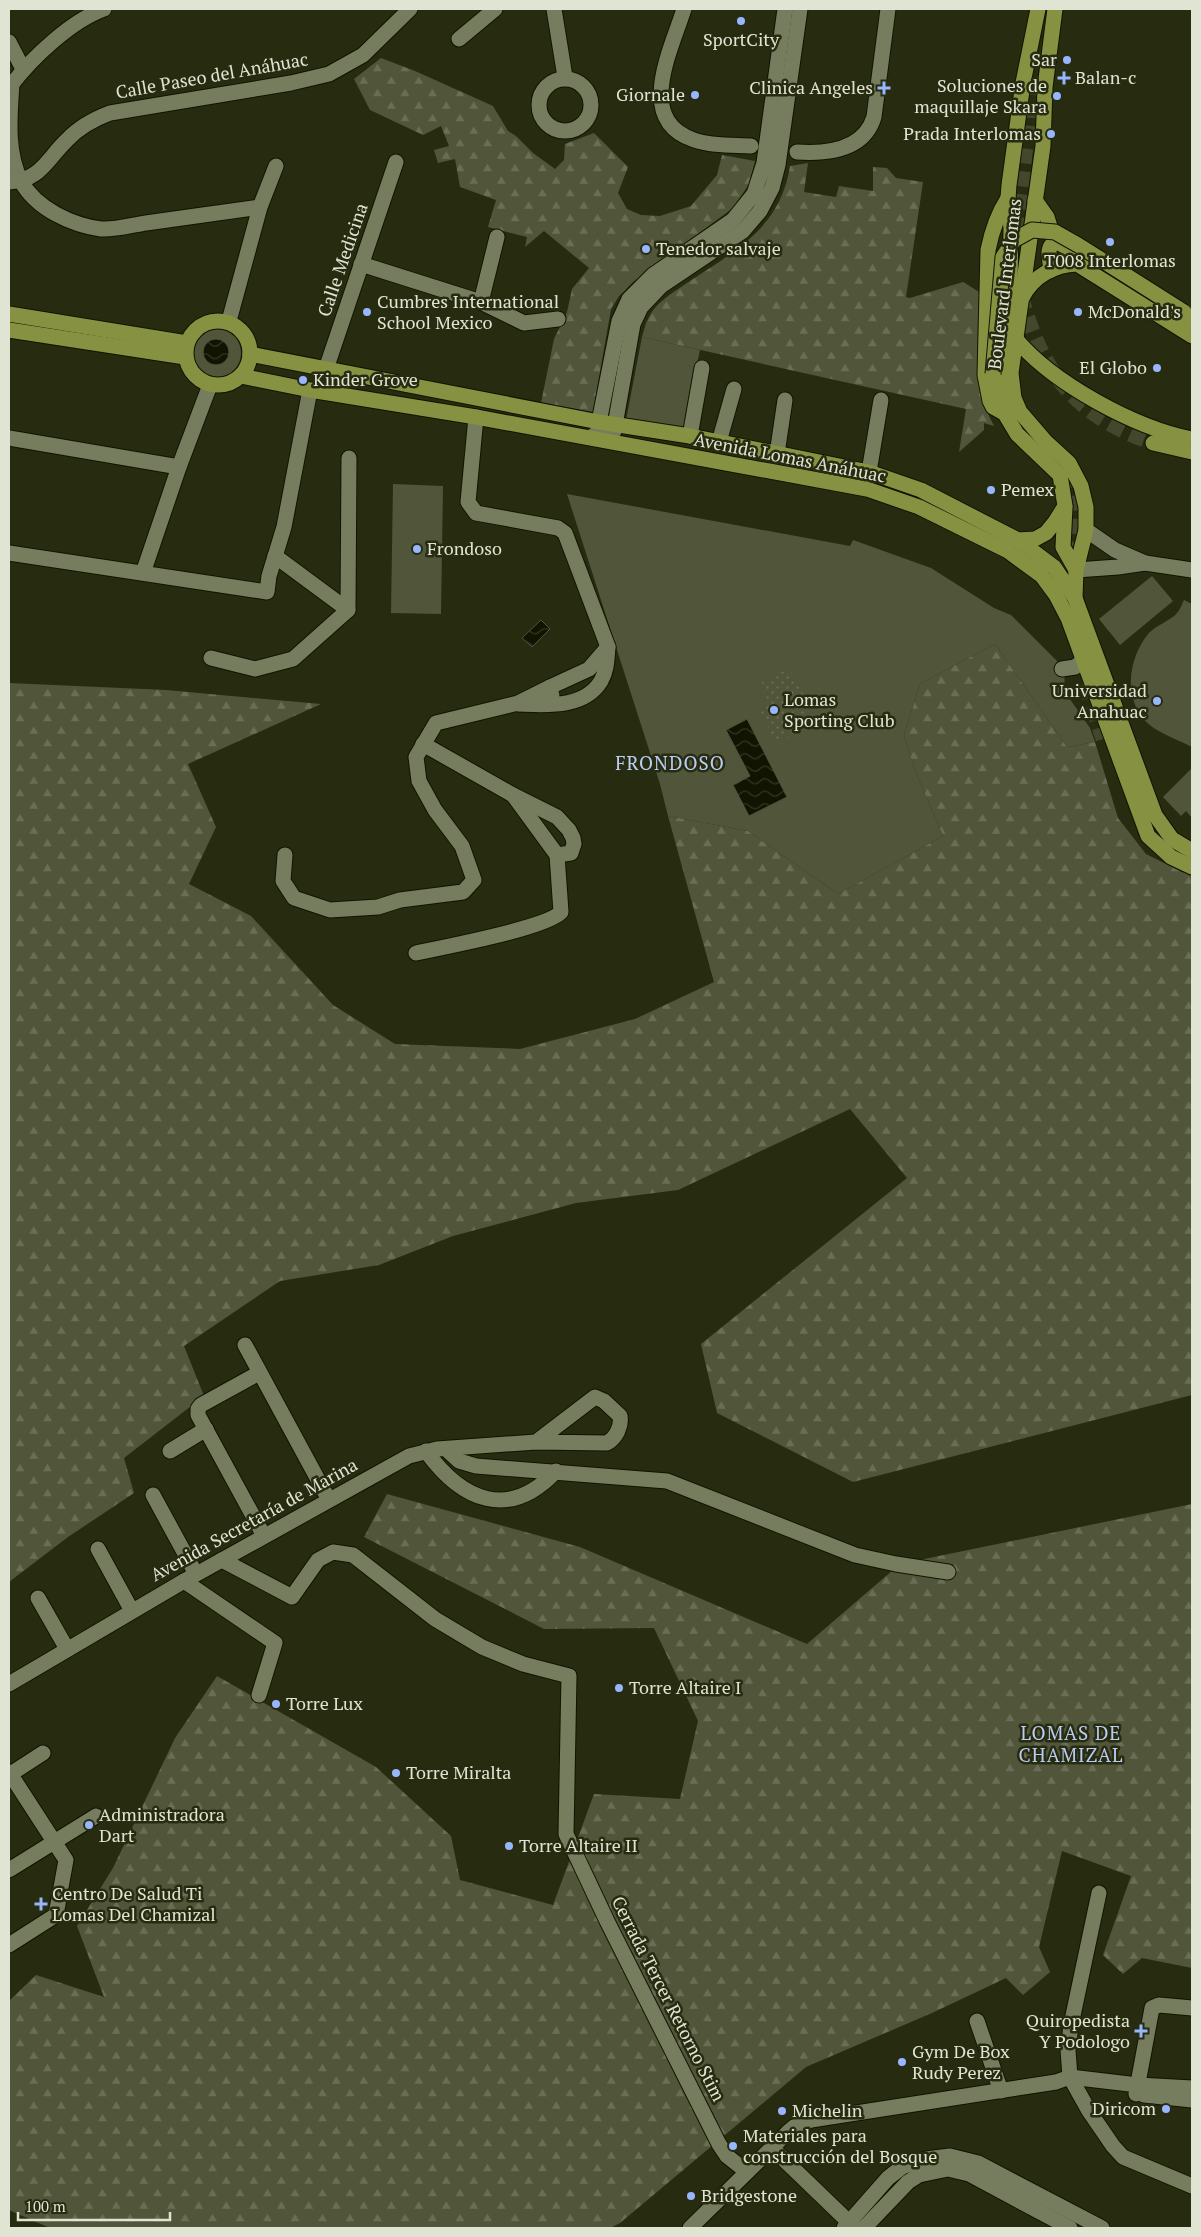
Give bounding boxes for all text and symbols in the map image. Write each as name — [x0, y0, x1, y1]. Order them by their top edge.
marker: SportCity — [735, 15, 747, 27]
place label: SportCity — [703, 27, 780, 51]
street label: Calle Paseo del Anáhuac — [114, 46, 310, 104]
place label: Sar — [1031, 47, 1057, 71]
marker: Sar — [1061, 54, 1073, 66]
place label: Balan-c — [1075, 65, 1136, 89]
marker: Balan-c — [1057, 71, 1071, 85]
place label: Soluciones de maquillaje Skara — [914, 73, 1047, 118]
place label: Clinica Angeles — [749, 75, 873, 99]
marker: Clinica Angeles — [877, 81, 891, 95]
place label: Giornale — [616, 82, 685, 106]
marker: Giornale — [689, 89, 701, 101]
marker: Soluciones de maquillaje Skara — [1051, 90, 1063, 102]
place label: Prada Interlomas — [903, 121, 1041, 145]
marker: Prada Interlomas — [1045, 128, 1057, 140]
street label: Boulevard Interlomas — [982, 197, 1026, 371]
street label: Calle Medicina — [311, 200, 373, 320]
place label: Tenedor salvaje — [656, 236, 781, 260]
marker: T008 Interlomas — [1104, 236, 1116, 248]
marker: Tenedor salvaje — [640, 243, 652, 255]
place label: T008 Interlomas — [1044, 248, 1176, 272]
place label: Cumbres International School Mexico — [377, 289, 559, 334]
place label: McDonald's — [1088, 299, 1181, 323]
marker: Cumbres International School Mexico — [361, 306, 373, 318]
marker: McDonald's — [1072, 306, 1084, 318]
place label: El Globo — [1079, 355, 1147, 379]
marker: El Globo — [1151, 362, 1163, 374]
place label: Kinder Grove — [313, 367, 418, 391]
marker: Kinder Grove — [297, 374, 309, 386]
street label: Avenida Lomas Anáhuac — [692, 427, 888, 487]
place label: Pemex — [1001, 477, 1055, 501]
marker: Pemex — [985, 484, 997, 496]
place label: Frondoso — [427, 536, 502, 560]
marker: Frondoso — [411, 543, 423, 555]
place label: Universidad Anahuac — [1052, 678, 1147, 723]
place label: Lomas Sporting Club — [784, 687, 895, 732]
marker: Universidad Anahuac — [1151, 695, 1163, 707]
marker: Lomas Sporting Club — [768, 704, 780, 716]
district label: FRONDOSO — [615, 750, 725, 775]
street label: Avenida Secretaría de Marina — [146, 1452, 361, 1586]
place label: Torre Altaire I — [629, 1675, 741, 1699]
marker: Torre Altaire I — [613, 1682, 625, 1694]
place label: Torre Lux — [286, 1691, 363, 1715]
marker: Torre Lux — [270, 1698, 282, 1710]
district label: LOMAS DE CHAMIZAL — [1019, 1720, 1123, 1767]
place label: Torre Miralta — [406, 1760, 511, 1784]
marker: Torre Miralta — [390, 1767, 402, 1779]
place label: Administradora Dart — [99, 1802, 225, 1847]
marker: Administradora Dart — [83, 1819, 95, 1831]
place label: Torre Altaire II — [519, 1833, 638, 1857]
marker: Torre Altaire II — [503, 1840, 515, 1852]
place label: Centro De Salud Ti Lomas Del Chamizal — [52, 1881, 216, 1926]
street label: Cerrada Tercer Retorno Stim — [607, 1892, 731, 2106]
marker: Centro De Salud Ti Lomas Del Chamizal — [34, 1897, 48, 1911]
place label: Quiropedista Y Podologo — [1026, 2008, 1130, 2053]
marker: Quiropedista Y Podologo — [1134, 2024, 1148, 2038]
place label: Gym De Box Rudy Perez — [912, 2039, 1010, 2084]
marker: Gym De Box Rudy Perez — [896, 2056, 908, 2068]
place label: Diricom — [1092, 2096, 1156, 2120]
place label: Michelin — [792, 2098, 863, 2122]
marker: Diricom — [1160, 2103, 1172, 2115]
marker: Michelin — [776, 2105, 788, 2117]
place label: Materiales para construcción del Bosque — [743, 2123, 937, 2168]
marker: Materiales para construcción del Bosque — [727, 2140, 739, 2152]
place label: Bridgestone — [701, 2183, 797, 2207]
scale bar — [18, 2190, 170, 2222]
marker: Bridgestone — [685, 2190, 697, 2202]
text: 100 m — [25, 2196, 66, 2216]

